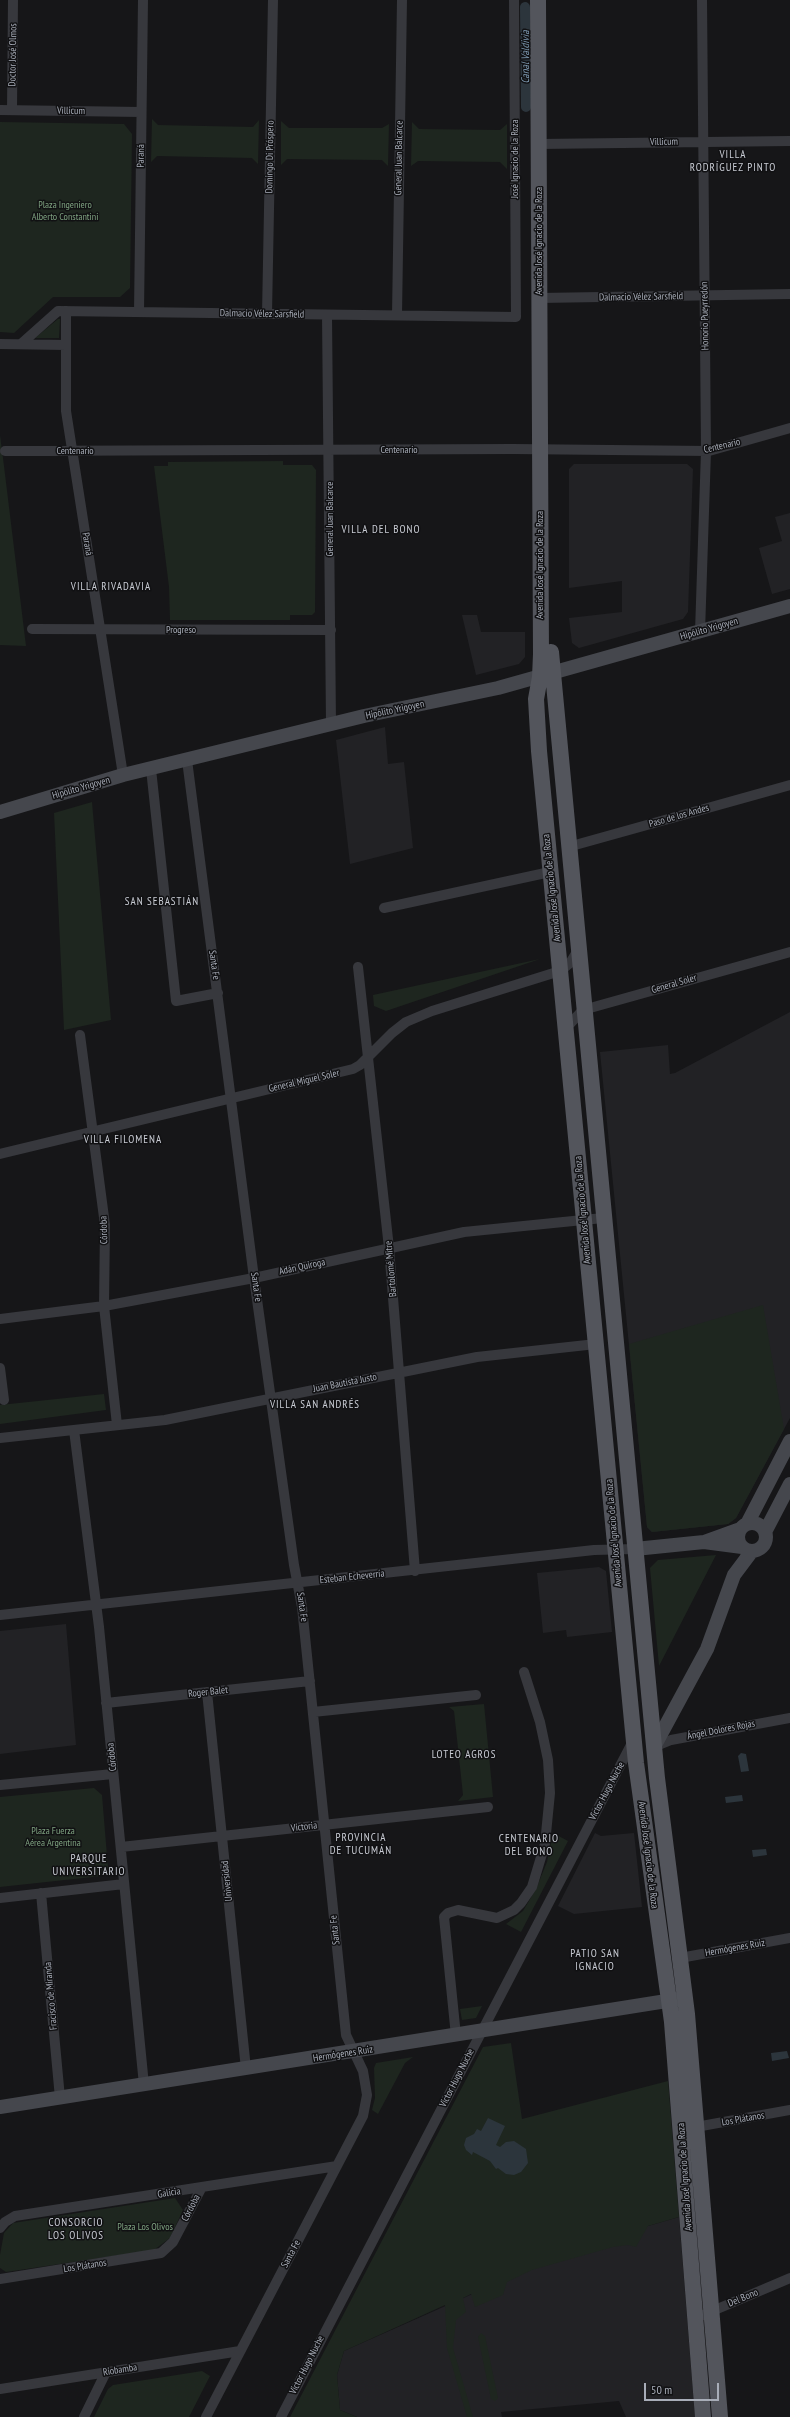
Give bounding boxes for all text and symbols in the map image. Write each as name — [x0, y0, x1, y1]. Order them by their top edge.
street label: Doctor José Olmos — [6, 23, 20, 87]
water label: Canal Valdivia — [519, 30, 533, 84]
street label: Villicum — [57, 105, 85, 117]
street label: Domingo Di Próspero — [263, 120, 277, 194]
street label: General Juan Balcarce — [392, 120, 406, 196]
street label: José Ignacio de la Roza — [509, 120, 521, 198]
street label: Villicum — [650, 136, 678, 148]
street label: Paraná — [135, 144, 147, 168]
district label: VILLA RODRÍGUEZ PINTO — [690, 148, 776, 174]
street label: Avenida José Ignacio de la Roza — [533, 187, 545, 295]
park label: Plaza Ingeniero Alberto Constantini — [32, 199, 98, 222]
street label: Honorio Pueyrredón — [698, 282, 712, 350]
street label: Dalmacio Vélez Sarsfield — [599, 290, 683, 304]
street label: Dalmacio Vélez Sarsfield — [220, 307, 304, 321]
street label: Centenario — [703, 436, 741, 456]
street label: Centenario — [380, 444, 418, 456]
street label: Centenario — [56, 445, 94, 457]
street label: General Juan Balcarce — [324, 482, 336, 556]
street label: Avenida José Ignacio de la Roza — [534, 511, 546, 619]
district label: VILLA DEL BONO — [342, 523, 420, 537]
street label: Paraná — [79, 532, 95, 556]
district label: VILLA RIVADAVIA — [71, 580, 151, 594]
street label: Hipólito Yrigoyen — [679, 615, 739, 643]
street label: Progreso — [166, 624, 196, 636]
street label: Hipólito Yrigoyen — [365, 698, 425, 722]
street label: Hipólito Yrigoyen — [51, 774, 111, 802]
street label: Paso de los Andes — [648, 802, 710, 830]
street label: Avenida José Ignacio de la Roza — [540, 834, 564, 942]
district label: SAN SEBASTIÁN — [125, 895, 199, 909]
street label: Santa Fe — [206, 949, 222, 981]
street label: General Soler — [650, 972, 698, 996]
street label: General Miguel Soler — [267, 1067, 341, 1095]
district label: VILLA FILOMENA — [84, 1133, 162, 1147]
street label: Avenida José Ignacio de la Roza — [572, 1156, 594, 1264]
street label: Córdoba — [98, 1216, 110, 1244]
street label: Bartolomé Mitre — [383, 1240, 399, 1298]
street label: Adán Quiroga — [278, 1256, 326, 1278]
street label: Santa Fe — [248, 1271, 264, 1303]
street label: Juan Bautista Justo — [312, 1371, 378, 1395]
district label: VILLA SAN ANDRÉS — [270, 1398, 360, 1412]
street label: Avenida José Ignacio de la Roza — [603, 1479, 625, 1587]
street label: Esteban Echeverría — [319, 1568, 385, 1586]
street label: Santa Fe — [294, 1591, 310, 1623]
street label: Roger Balet — [188, 1684, 228, 1700]
street label: Ángel Dolores Rojas — [686, 1718, 756, 1742]
street label: Córdoba — [105, 1742, 119, 1772]
district label: LOTEO AGROS — [432, 1748, 496, 1762]
street label: Víctor Hugo Nuche — [587, 1760, 627, 1822]
street label: Avenida José Ignacio de la Roza — [635, 1801, 661, 1909]
street label: Victoria — [290, 1819, 318, 1835]
park label: Plaza Fuerza Aérea Argentina — [25, 1825, 81, 1848]
district label: PROVINCIA DE TUCUMÁN — [330, 1831, 392, 1857]
district label: CENTENARIO DEL BONO — [499, 1832, 559, 1858]
district label: PARQUE UNIVERSITARIO — [53, 1852, 125, 1878]
street label: Universidad — [219, 1860, 235, 1902]
street label: Santa Fe — [327, 1915, 343, 1945]
street label: Hermógenes Ruiz — [704, 1937, 766, 1959]
district label: PATIO SAN IGNACIO — [570, 1947, 620, 1973]
street label: Fracisco de Miranda — [42, 1961, 60, 2031]
street label: Hermógenes Ruiz — [312, 2043, 374, 2065]
street label: Víctor Hugo Nuche — [437, 2047, 477, 2109]
street label: Los Plátanos — [721, 2109, 765, 2129]
street label: Avenida José Ignacio de la Roza — [675, 2123, 695, 2231]
street label: Galicia — [157, 2185, 181, 2201]
street label: Córdoba — [179, 2193, 203, 2223]
district label: CONSORCIO LOS OLIVOS — [48, 2216, 104, 2242]
park label: Plaza Los Olivos — [117, 2221, 173, 2233]
street label: Santa Fe — [279, 2238, 303, 2270]
street label: Los Plátanos — [63, 2257, 107, 2275]
street label: Del Bono — [726, 2286, 760, 2310]
street label: Víctor Hugo Nuche — [287, 2334, 327, 2396]
street label: Riobamba — [102, 2361, 138, 2379]
scale bar — [646, 2375, 721, 2401]
text: 50 m — [651, 2382, 672, 2397]

